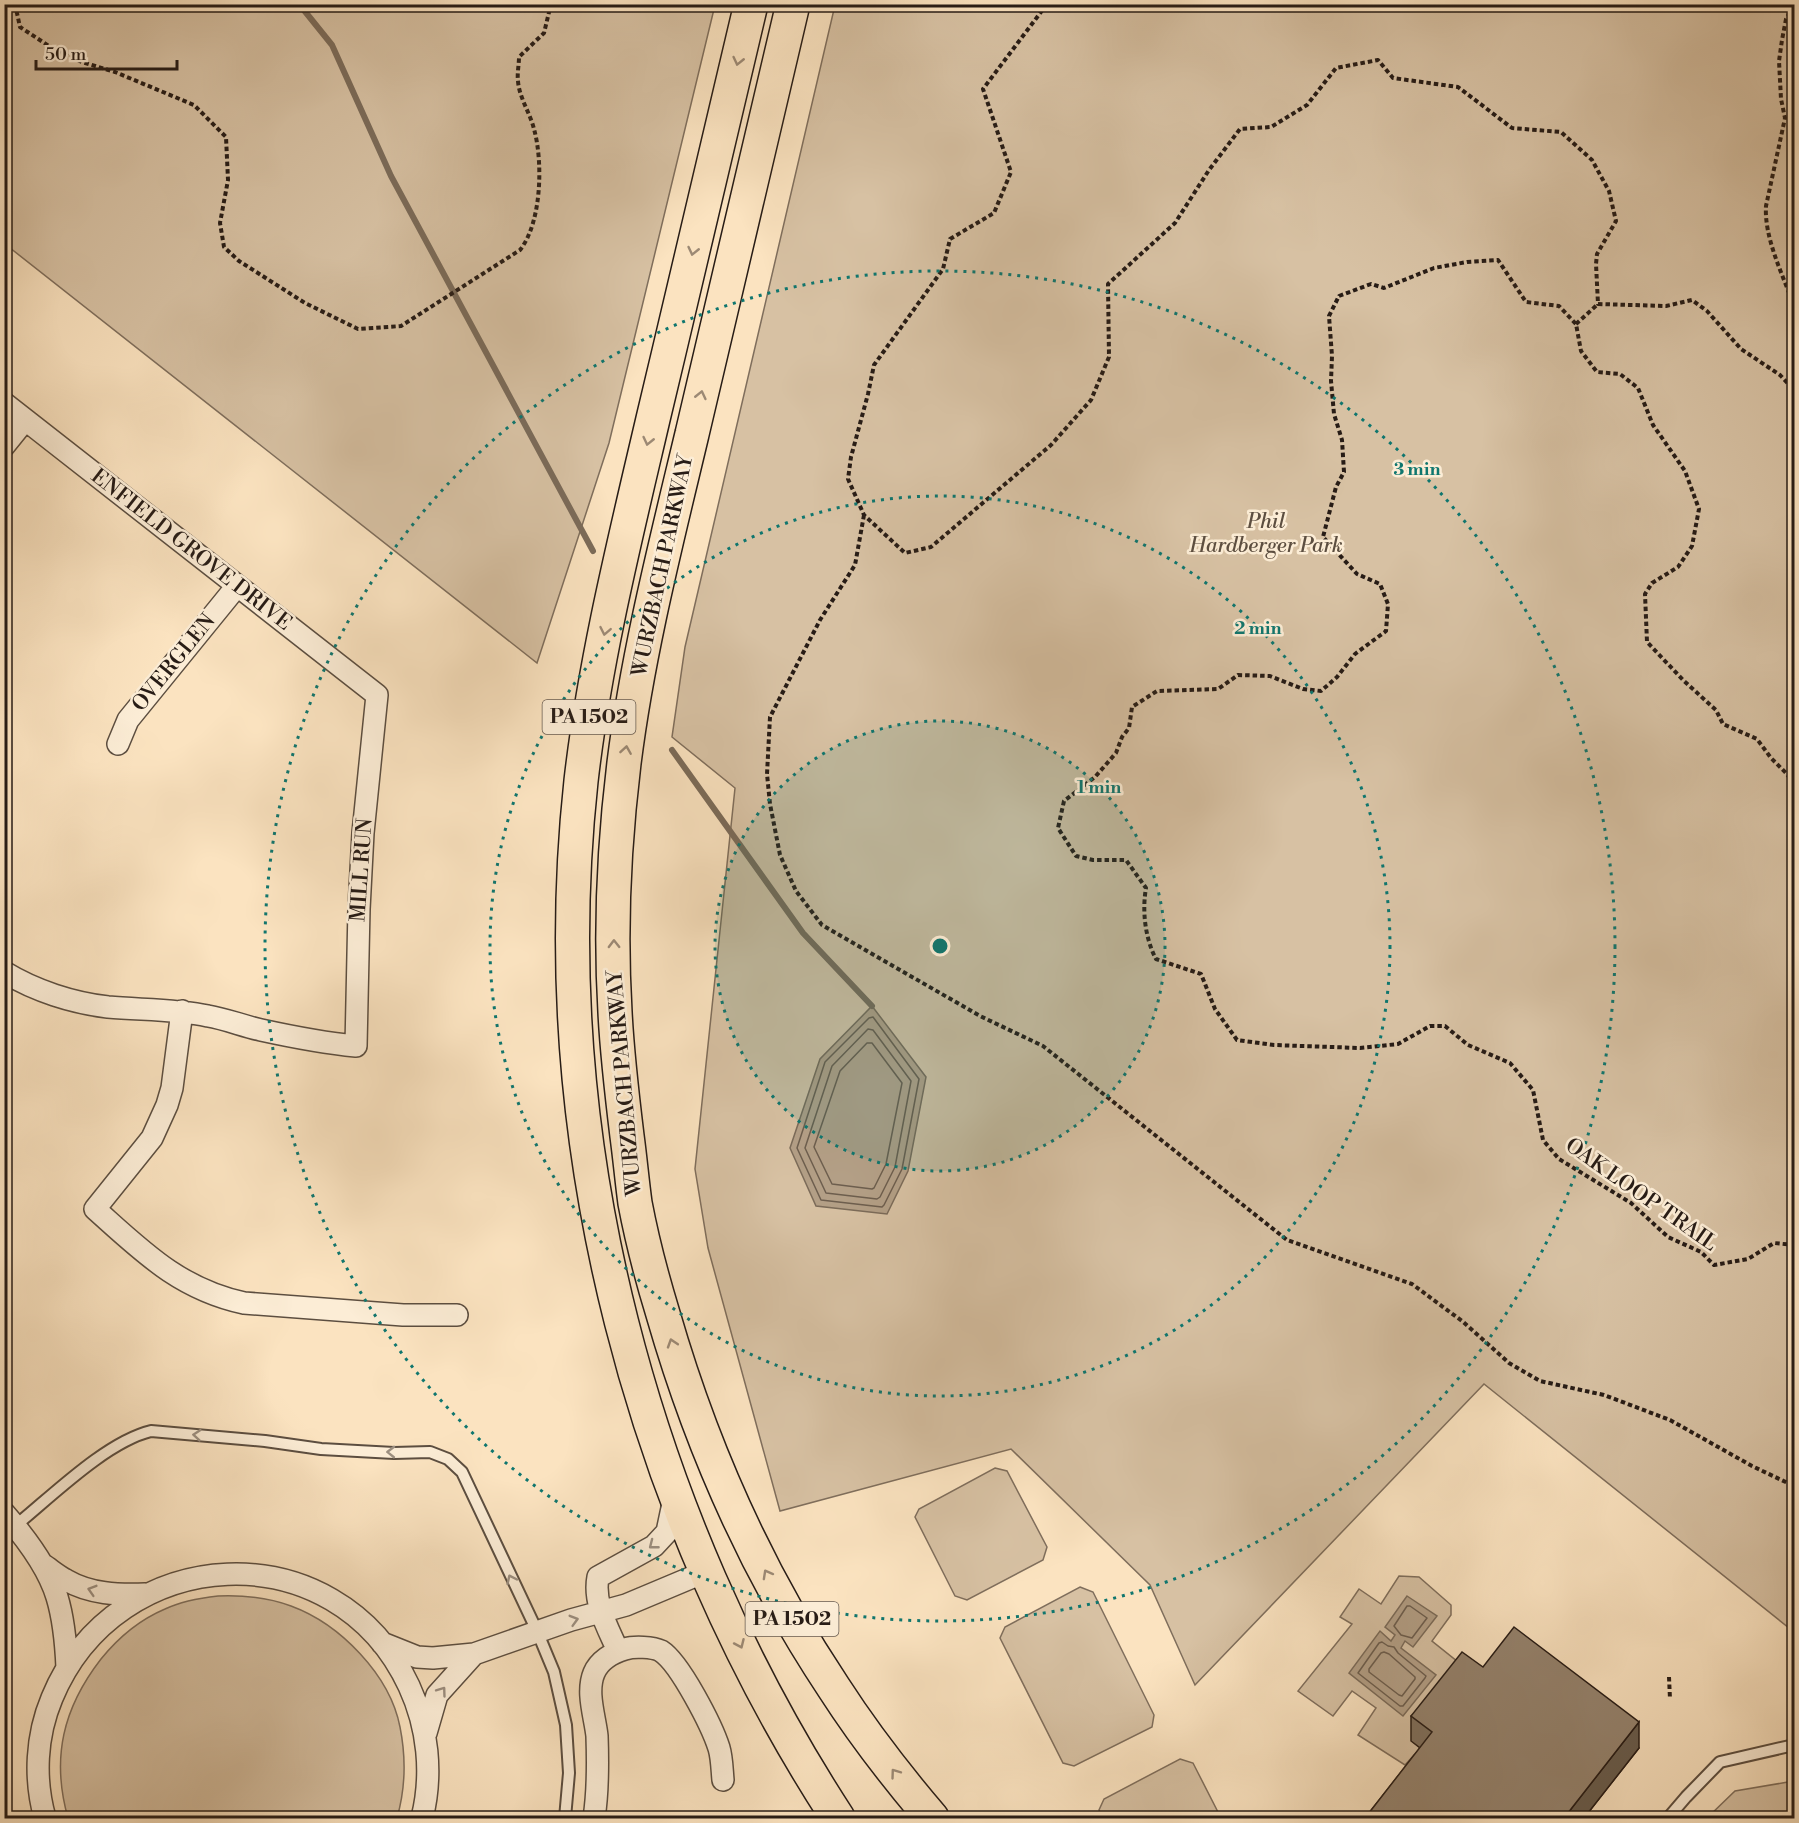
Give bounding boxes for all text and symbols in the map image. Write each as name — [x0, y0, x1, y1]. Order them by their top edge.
scale bar — [36, 33, 177, 71]
text: 50 m — [45, 43, 87, 66]
one-way arrow — [732, 56, 745, 66]
one-way arrow — [687, 246, 700, 256]
one-way arrow — [694, 390, 707, 400]
one-way arrow — [642, 436, 655, 446]
street label: WURZBACH PARKWAY — [627, 451, 699, 680]
text: 3 min — [1394, 458, 1440, 481]
street label: ENFIELD GROVE DRIVE — [85, 463, 297, 637]
park label: Phil Hardberger Park — [1188, 509, 1343, 559]
street label: OVERGLEN — [127, 609, 222, 717]
text: 2 min — [1234, 617, 1282, 640]
one-way arrow — [599, 626, 612, 636]
road number: PA 1502 — [542, 700, 636, 734]
one-way arrow — [619, 745, 632, 755]
text: 1 min — [1077, 776, 1121, 799]
street label: MILL RUN — [345, 817, 379, 923]
centre of rings — [930, 936, 950, 956]
one-way arrow — [607, 940, 620, 949]
street label: WURZBACH PARKWAY — [602, 968, 648, 1198]
street label: OAK LOOP TRAIL — [1560, 1133, 1722, 1257]
one-way arrow — [666, 1338, 679, 1349]
one-way arrow — [193, 1429, 202, 1442]
one-way arrow — [387, 1446, 396, 1459]
one-way arrow — [648, 1537, 659, 1548]
one-way arrow — [763, 1570, 774, 1580]
one-way arrow — [507, 1574, 519, 1585]
one-way arrow — [87, 1585, 98, 1597]
road number: PA 1502 — [746, 1602, 838, 1636]
one-way arrow — [569, 1614, 579, 1627]
one-way arrow — [733, 1637, 745, 1648]
one-way arrow — [434, 1686, 445, 1697]
one-way arrow — [891, 1768, 902, 1779]

